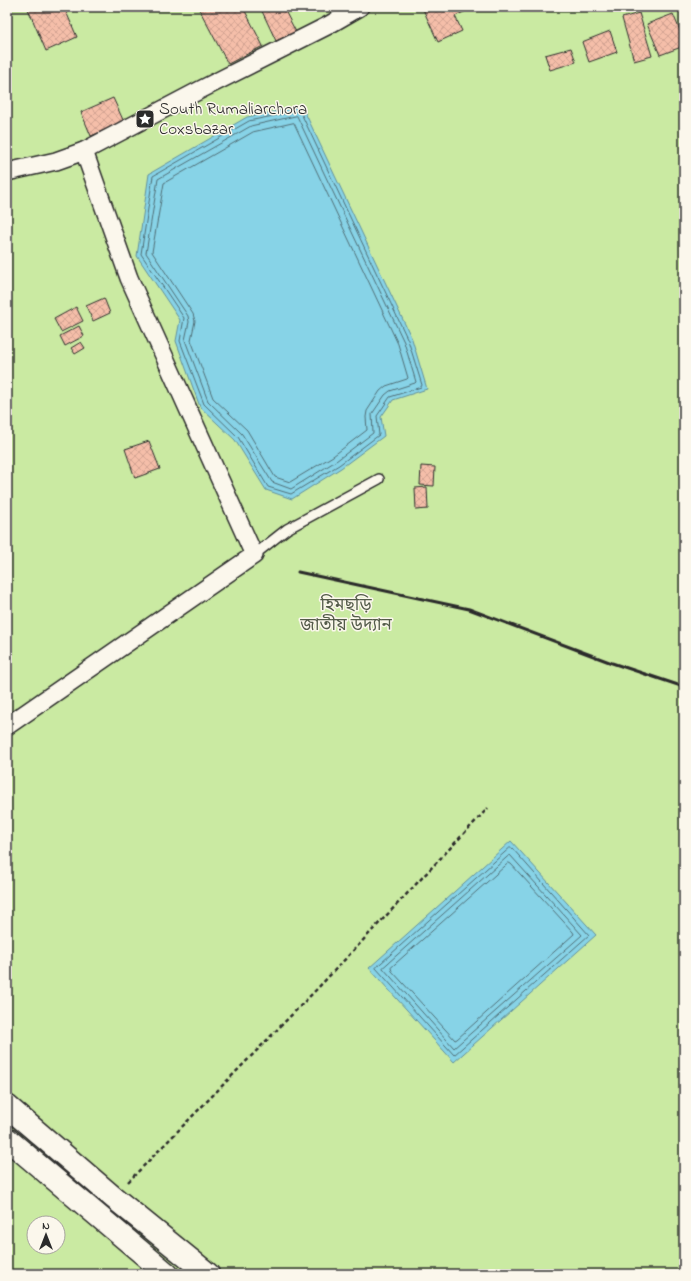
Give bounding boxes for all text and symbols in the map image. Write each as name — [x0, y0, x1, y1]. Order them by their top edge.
place label: South Rumaliarchora Coxsbazar — [159, 97, 307, 142]
place icon: South Rumaliarchora Coxsbazar — [134, 108, 156, 130]
park label: হিমছড়ি জাতীয় উদ্যান — [299, 593, 392, 638]
north arrow — [26, 1215, 66, 1255]
text: N — [42, 1218, 50, 1234]

